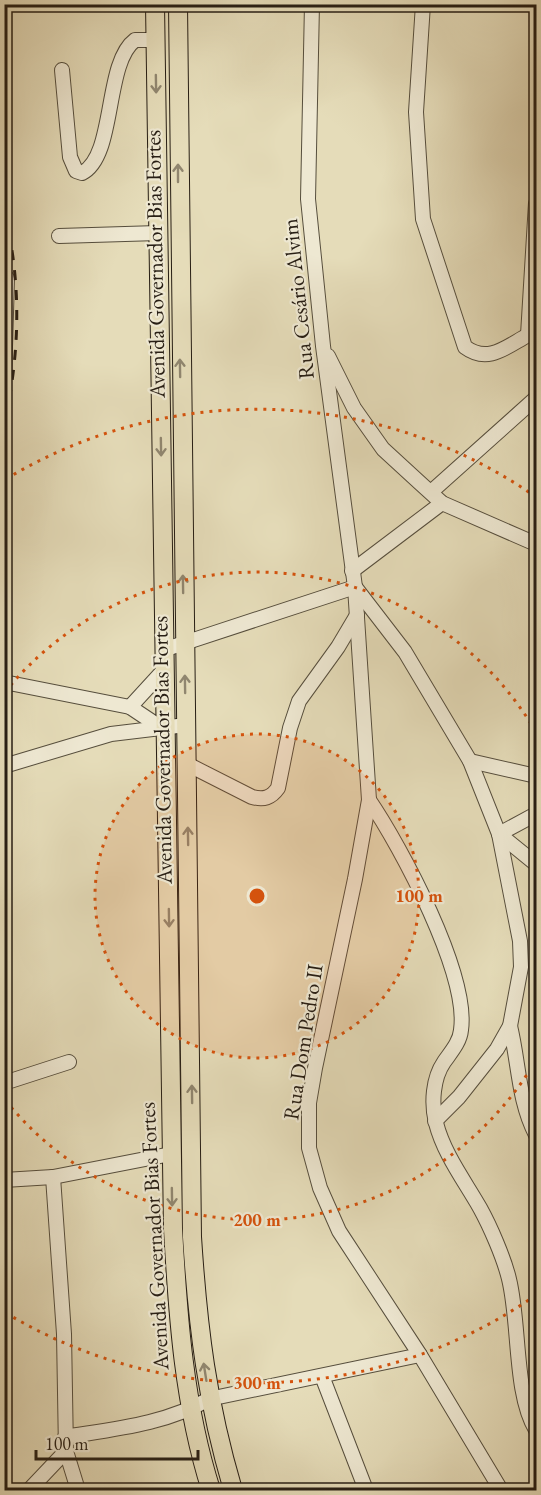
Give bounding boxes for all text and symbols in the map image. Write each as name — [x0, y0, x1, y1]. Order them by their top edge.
one-way arrow — [150, 73, 162, 93]
street label: Avenida Governador Bias Fortes — [138, 130, 172, 399]
one-way arrow — [172, 164, 184, 184]
street label: Rua Cesário Alvim — [275, 217, 321, 381]
one-way arrow — [174, 359, 186, 379]
one-way arrow — [155, 436, 166, 456]
one-way arrow — [177, 575, 189, 595]
street label: Avenida Governador Bias Fortes — [145, 616, 179, 885]
one-way arrow — [179, 674, 191, 694]
one-way arrow — [182, 827, 194, 847]
text: 100 m — [395, 884, 443, 907]
centre of rings — [247, 886, 267, 906]
one-way arrow — [163, 908, 175, 928]
street label: Rua Dom Pedro II — [276, 961, 330, 1122]
one-way arrow — [186, 1085, 198, 1105]
street label: Avenida Governador Bias Fortes — [132, 1101, 176, 1372]
one-way arrow — [167, 1187, 178, 1207]
text: 200 m — [233, 1208, 281, 1231]
one-way arrow — [199, 1363, 210, 1383]
text: 300 m — [233, 1371, 281, 1394]
scale bar — [36, 1423, 198, 1461]
text: 100 m — [45, 1432, 89, 1455]

